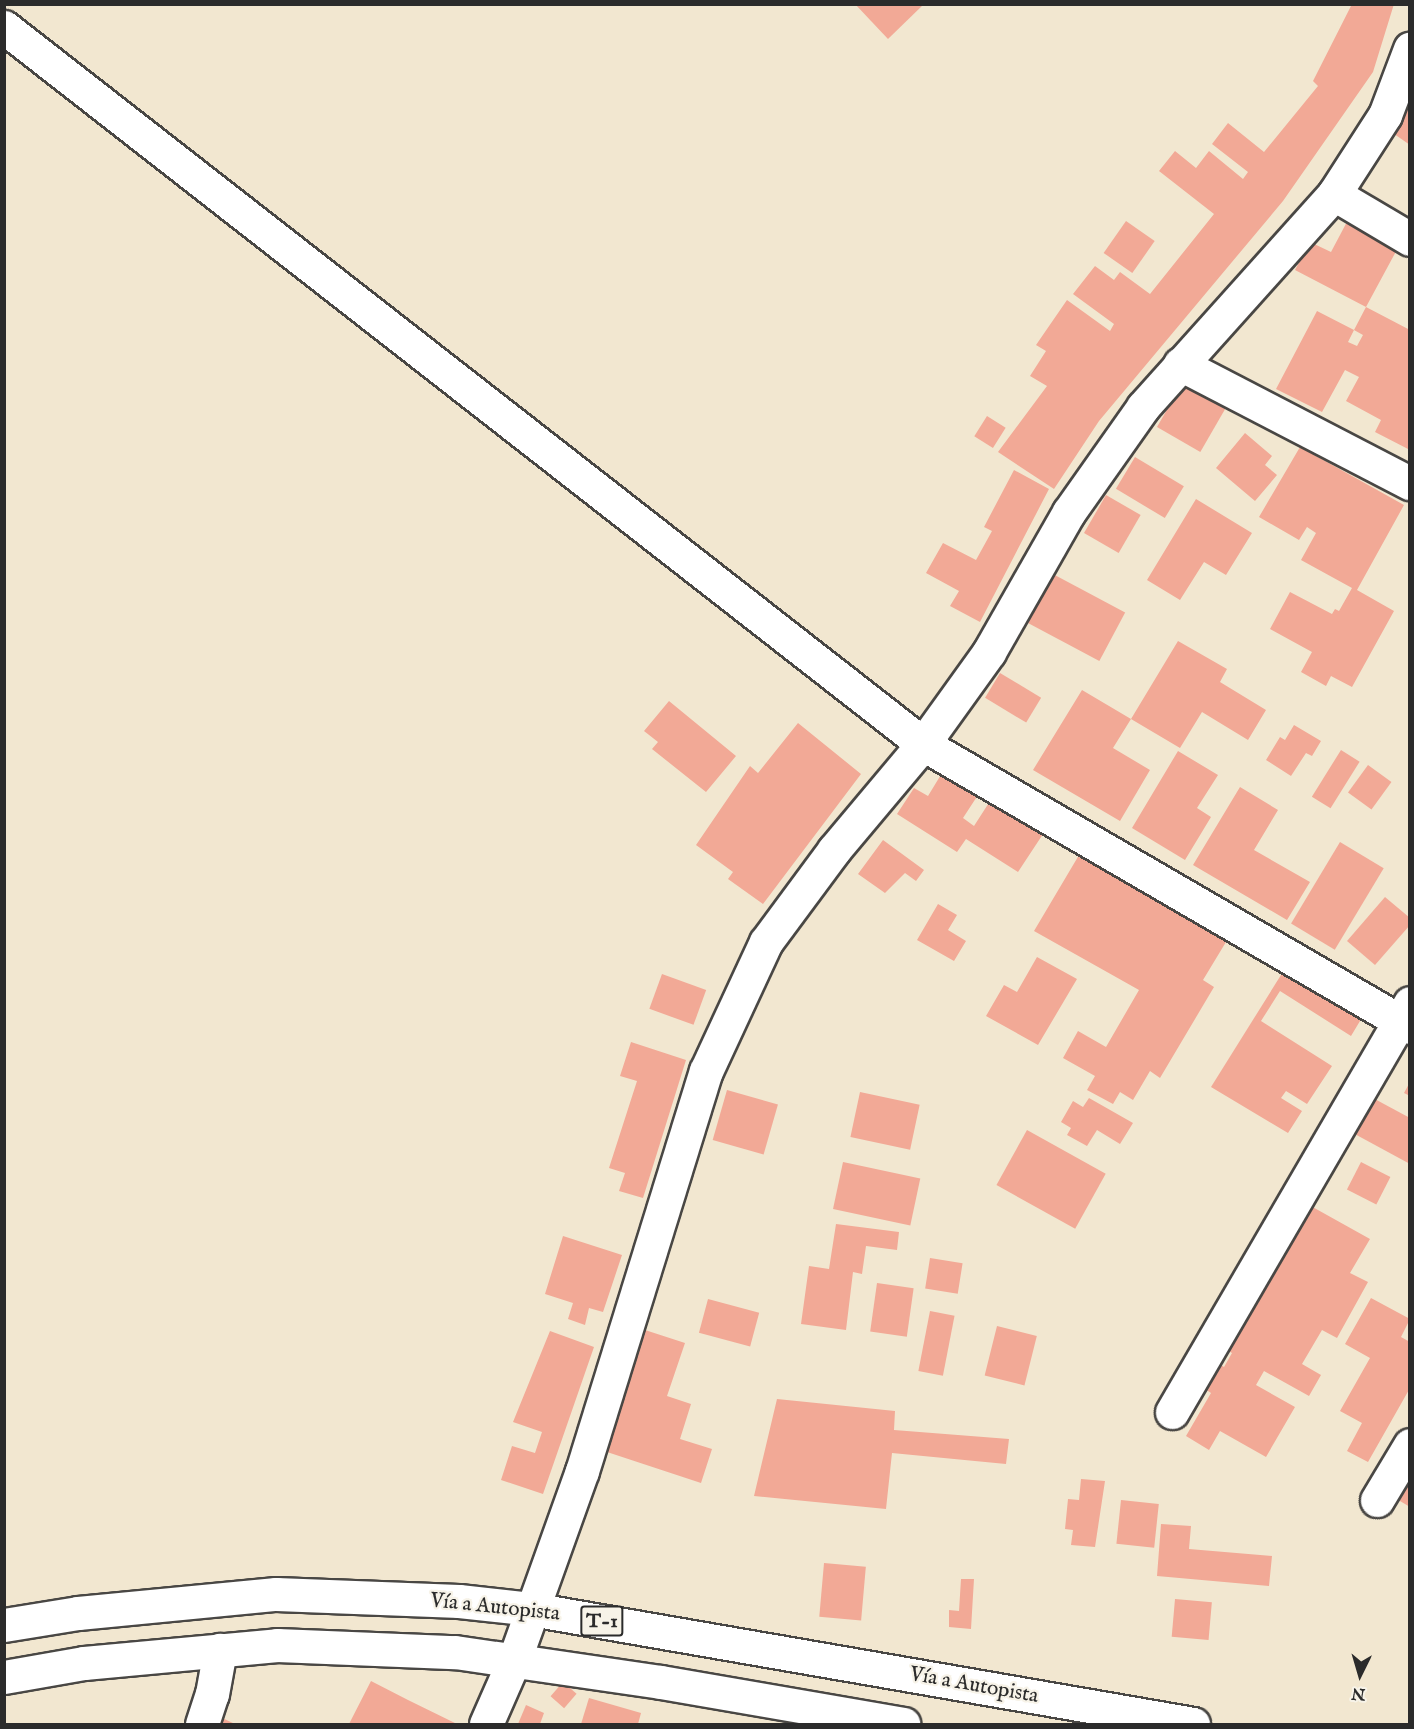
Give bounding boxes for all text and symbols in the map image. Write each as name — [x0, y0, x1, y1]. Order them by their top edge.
street label: Vía a Autopista — [429, 1589, 561, 1627]
road number: T-1 — [580, 1604, 624, 1638]
north arrow — [1330, 1645, 1390, 1705]
street label: Vía a Autopista — [908, 1662, 1040, 1710]
text: N — [1351, 1682, 1366, 1703]

